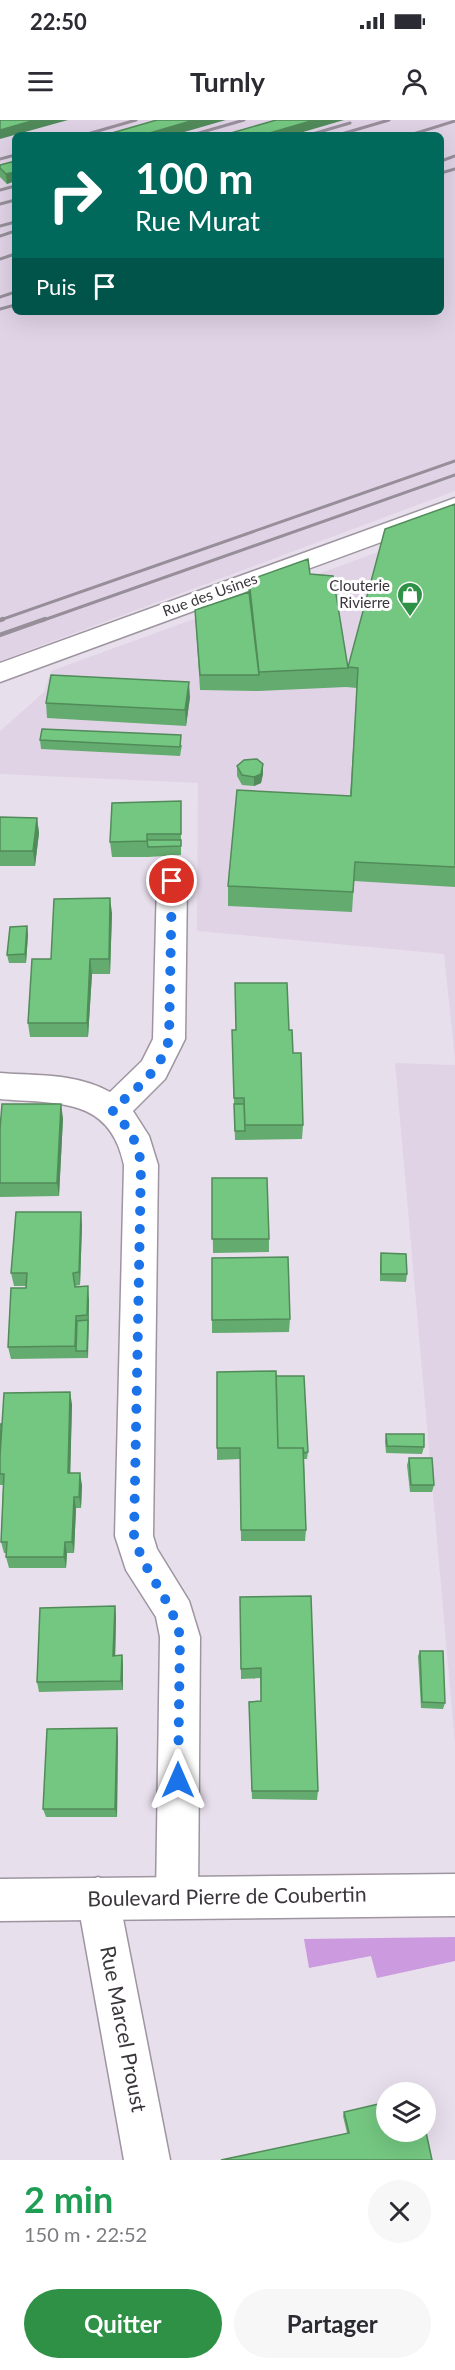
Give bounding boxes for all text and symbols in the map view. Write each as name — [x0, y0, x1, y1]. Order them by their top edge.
text: 22:50 — [30, 8, 87, 35]
icon: menu — [24, 65, 57, 98]
text: Turnly — [190, 65, 265, 98]
icon: person — [398, 65, 431, 98]
text: 100 m — [135, 153, 253, 203]
icon: right — [36, 156, 114, 234]
text: Rue Murat — [135, 204, 260, 237]
icon: arrive — [88, 270, 121, 303]
text: Puis — [36, 273, 76, 300]
street label: Rue des Usines — [160, 569, 259, 620]
place label: Clouterie Rivierre — [329, 576, 390, 611]
shop icon: Clouterie Rivierre — [395, 580, 425, 618]
pin — [146, 855, 197, 906]
icon: arrive — [155, 864, 188, 897]
position arrow — [146, 1748, 210, 1812]
street label: Boulevard Pierre de Coubertin — [87, 1881, 367, 1910]
street label: Rue Marcel Proust — [96, 1943, 153, 2114]
map controls — [376, 2082, 436, 2142]
button: layers — [376, 2082, 436, 2142]
text: 2 min — [24, 2177, 113, 2221]
button: close — [368, 2180, 431, 2243]
text: 150 m · 22:52 — [24, 2222, 147, 2246]
button: Quitter — [24, 2289, 222, 2358]
button: Partager — [234, 2289, 431, 2358]

